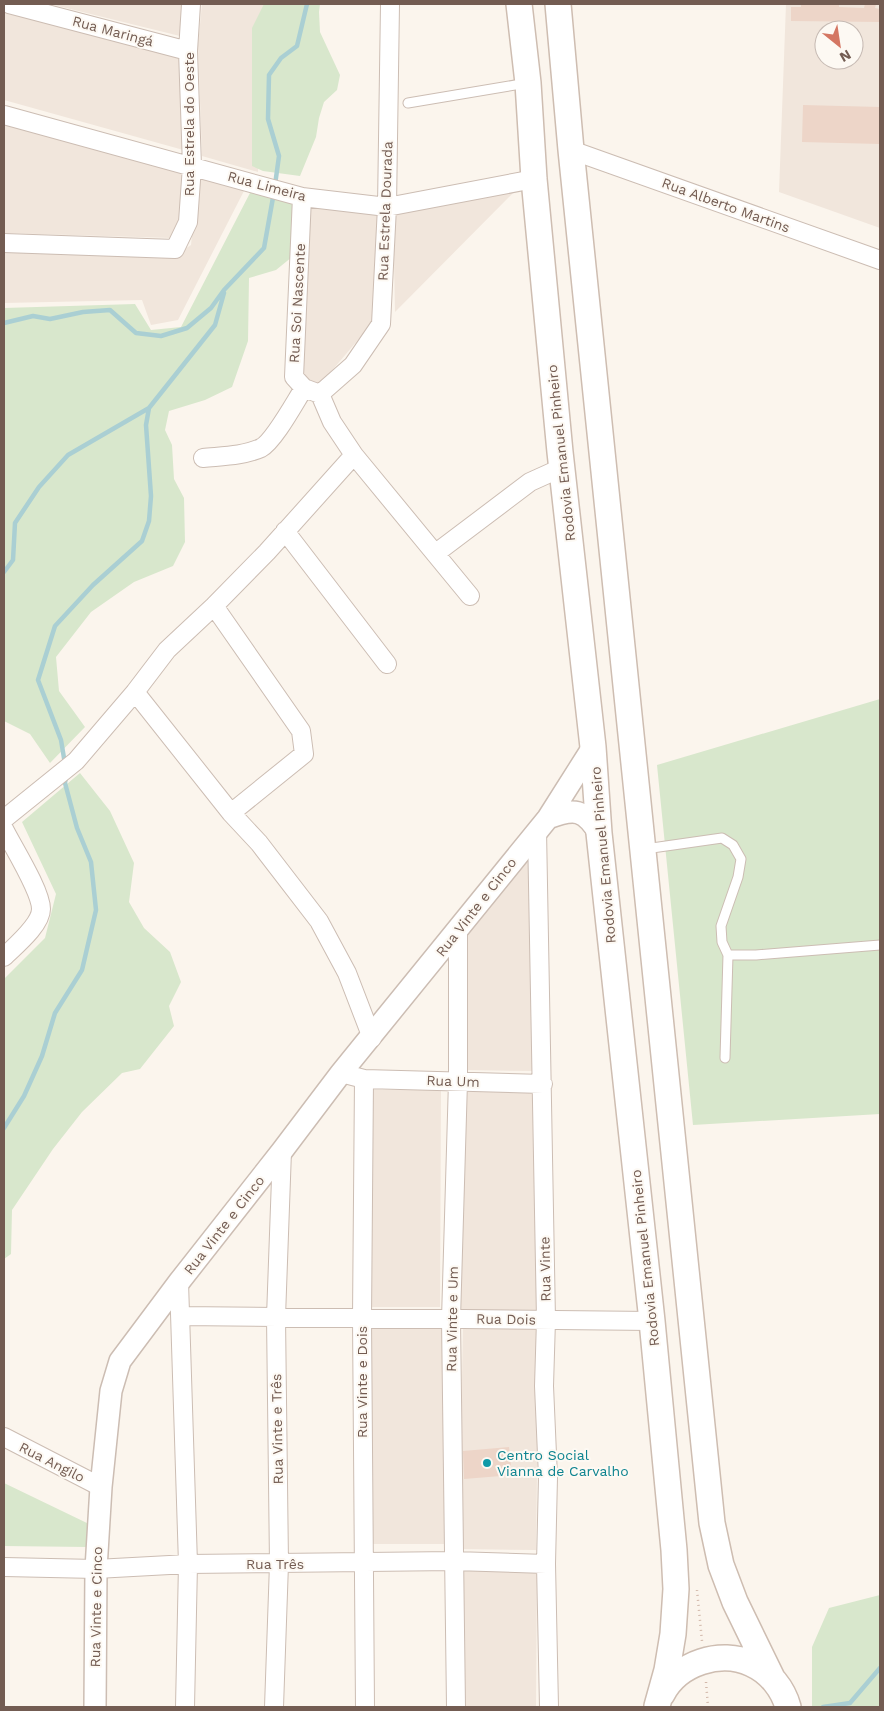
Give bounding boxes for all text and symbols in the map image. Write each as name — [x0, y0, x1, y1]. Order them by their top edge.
street label: Rua Maringá — [71, 12, 155, 50]
north arrow — [814, 20, 864, 70]
text: N — [837, 47, 854, 66]
street label: Rua Estrela do Oeste — [181, 52, 197, 196]
street label: Rua Estrela Dourada — [375, 141, 395, 281]
street label: Rua Limeira — [226, 168, 308, 204]
street label: Rua Alberto Martins — [660, 174, 792, 236]
street label: Rua Soi Nascente — [286, 243, 308, 363]
street label: Rodovia Emanuel Pinheiro — [544, 364, 578, 542]
street label: Rodovia Emanuel Pinheiro — [587, 766, 619, 944]
street label: Rua Vinte e Cinco — [432, 854, 520, 960]
street label: Rua Um — [426, 1072, 480, 1090]
street label: Rodovia Emanuel Pinheiro — [628, 1169, 662, 1347]
street label: Rua Vinte e Cinco — [180, 1172, 268, 1278]
street label: Rua Vinte — [536, 1236, 554, 1302]
street label: Rua Vinte e Um — [443, 1266, 461, 1372]
street label: Rua Dois — [476, 1310, 536, 1328]
street label: Rua Vinte e Dois — [354, 1326, 370, 1438]
street label: Rua Vinte e Três — [268, 1374, 286, 1484]
street label: Rua Angilo — [17, 1439, 87, 1485]
place label: Centro Social Vianna de Carvalho — [497, 1447, 629, 1479]
marker: Centro Social Vianna de Carvalho — [481, 1457, 493, 1469]
street label: Rua Vinte e Cinco — [87, 1546, 105, 1668]
street label: Rua Três — [246, 1556, 304, 1572]

